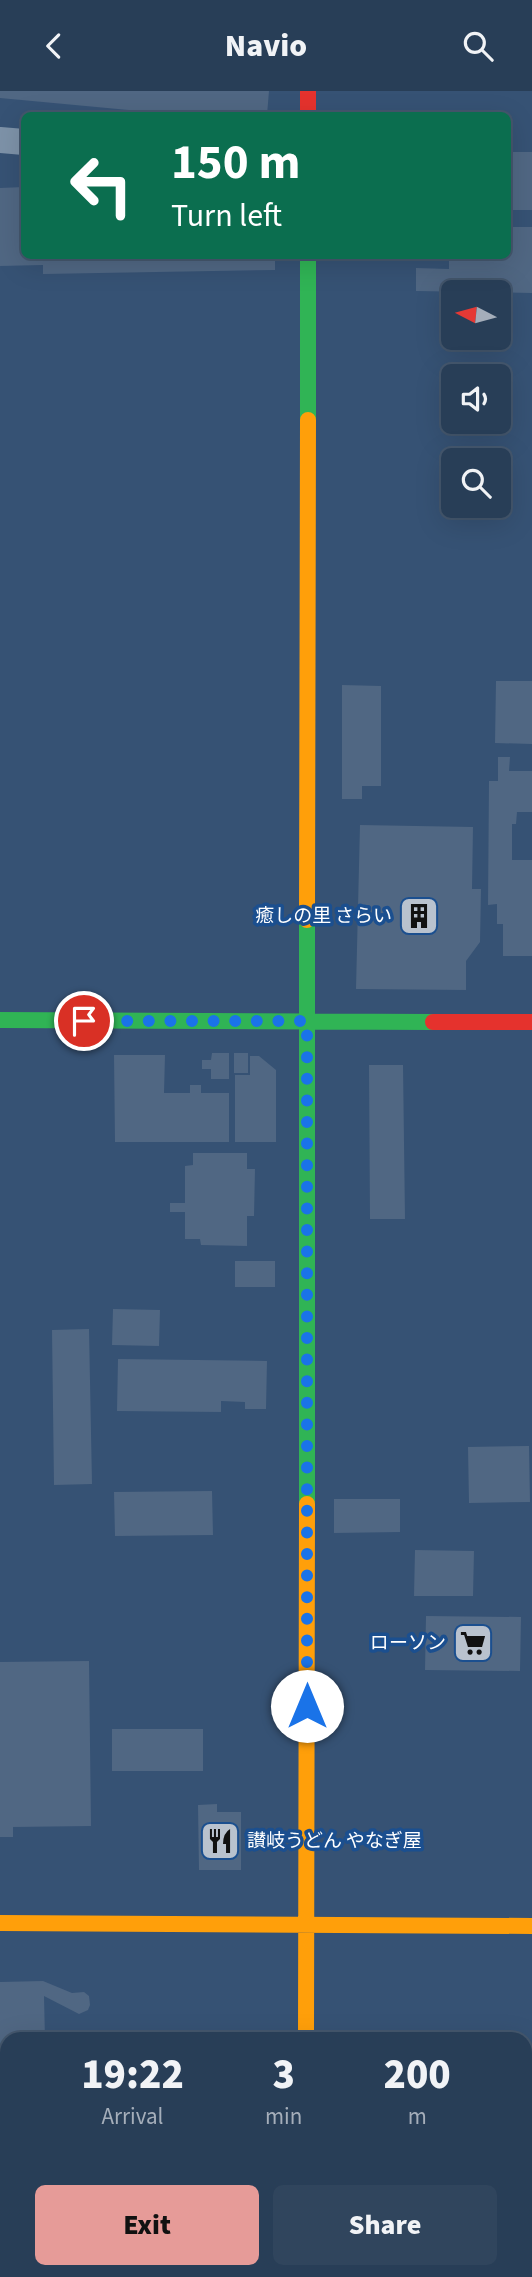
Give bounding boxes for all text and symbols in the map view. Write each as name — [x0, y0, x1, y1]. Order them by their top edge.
text: Navio — [225, 23, 307, 69]
icon: back — [35, 27, 73, 65]
icon: search — [459, 27, 497, 65]
text: 150 m — [171, 128, 300, 198]
icon: left — [56, 140, 147, 231]
text: Turn left — [171, 193, 282, 239]
north arrow — [441, 280, 511, 350]
map controls — [441, 280, 511, 518]
button: sound — [441, 364, 511, 434]
button: search — [441, 448, 511, 518]
building icon: 癒しの里 さらい — [398, 895, 440, 937]
place label: 癒しの里 さらい — [255, 903, 392, 930]
pin — [54, 991, 114, 1051]
icon: arrive — [65, 1002, 103, 1040]
supermarket icon: ローソン — [452, 1622, 494, 1664]
place label: ローソン — [370, 1630, 446, 1657]
position arrow — [270, 1669, 344, 1743]
restaurant icon: 讃岐うどん やなぎ屋 — [199, 1820, 241, 1862]
place label: 讃岐うどん やなぎ屋 — [247, 1828, 422, 1855]
text: 19:22 — [81, 2045, 184, 2105]
text: 3 — [272, 2045, 295, 2105]
text: 200 — [384, 2045, 451, 2105]
text: Arrival — [102, 2100, 163, 2133]
text: min — [265, 2100, 302, 2133]
text: m — [408, 2100, 427, 2133]
button: Exit — [35, 2185, 259, 2265]
button: Share — [273, 2185, 497, 2265]

